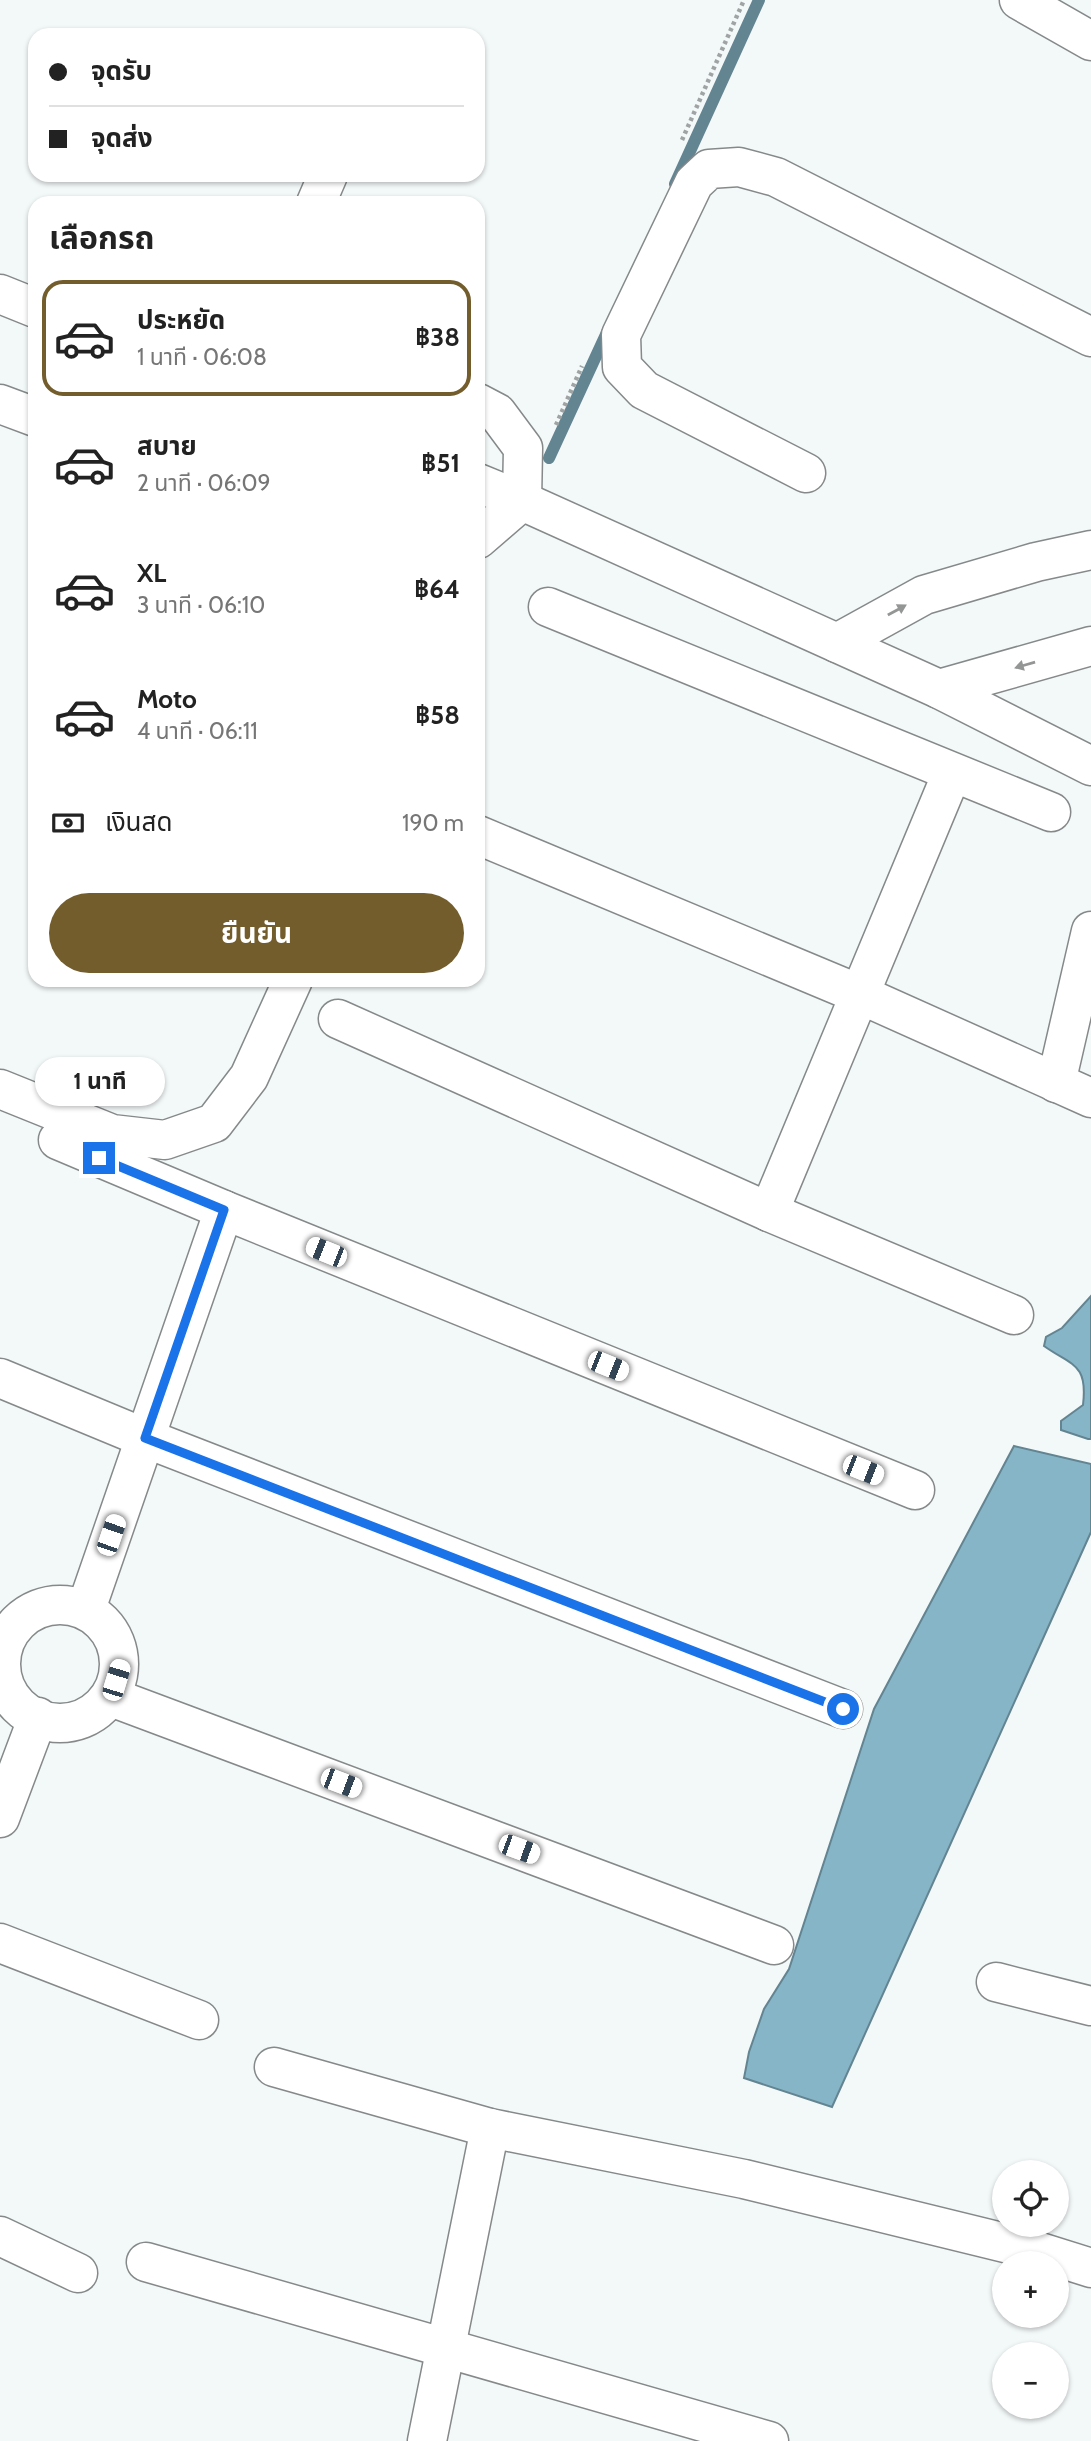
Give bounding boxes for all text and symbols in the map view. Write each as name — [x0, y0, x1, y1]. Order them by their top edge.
text: จุดรับ — [91, 55, 152, 87]
text: จุดส่ง — [91, 122, 153, 154]
text: เลือกรถ — [49, 218, 154, 257]
text: ประหยัด — [137, 304, 225, 336]
icon: car — [53, 307, 116, 370]
text: ฿38 — [415, 321, 460, 353]
text: 1 นาที · 06:08 — [137, 343, 267, 371]
text: สบาย — [137, 430, 197, 462]
icon: car — [53, 433, 116, 496]
text: ฿51 — [421, 447, 460, 479]
text: 2 นาที · 06:09 — [137, 469, 271, 497]
text: XL — [137, 557, 166, 589]
icon: car — [53, 559, 116, 622]
text: ฿64 — [414, 573, 460, 605]
text: 3 นาที · 06:10 — [137, 591, 265, 619]
one-way arrow — [887, 604, 907, 616]
one-way arrow — [1014, 660, 1035, 670]
text: Moto — [137, 683, 197, 715]
icon: car — [53, 685, 116, 748]
text: ฿58 — [415, 699, 460, 731]
text: 4 นาที · 06:11 — [137, 717, 258, 745]
icon: cash — [49, 804, 87, 842]
text: เงินสด — [105, 806, 172, 838]
text: 190 m — [402, 809, 464, 837]
button: ยืนยัน — [49, 893, 464, 973]
callout: 1 นาที — [34, 1056, 164, 1106]
text: 1 นาที — [73, 1067, 127, 1095]
route end — [83, 1142, 115, 1174]
car — [303, 1234, 350, 1270]
car — [585, 1348, 632, 1384]
car — [840, 1452, 887, 1488]
car — [95, 1512, 128, 1558]
car — [100, 1657, 133, 1703]
route start — [827, 1693, 859, 1725]
car — [318, 1766, 365, 1800]
car — [496, 1832, 543, 1866]
map controls — [992, 2160, 1069, 2419]
button: locate — [992, 2160, 1069, 2237]
button: + — [992, 2251, 1069, 2328]
button: − — [992, 2342, 1069, 2419]

